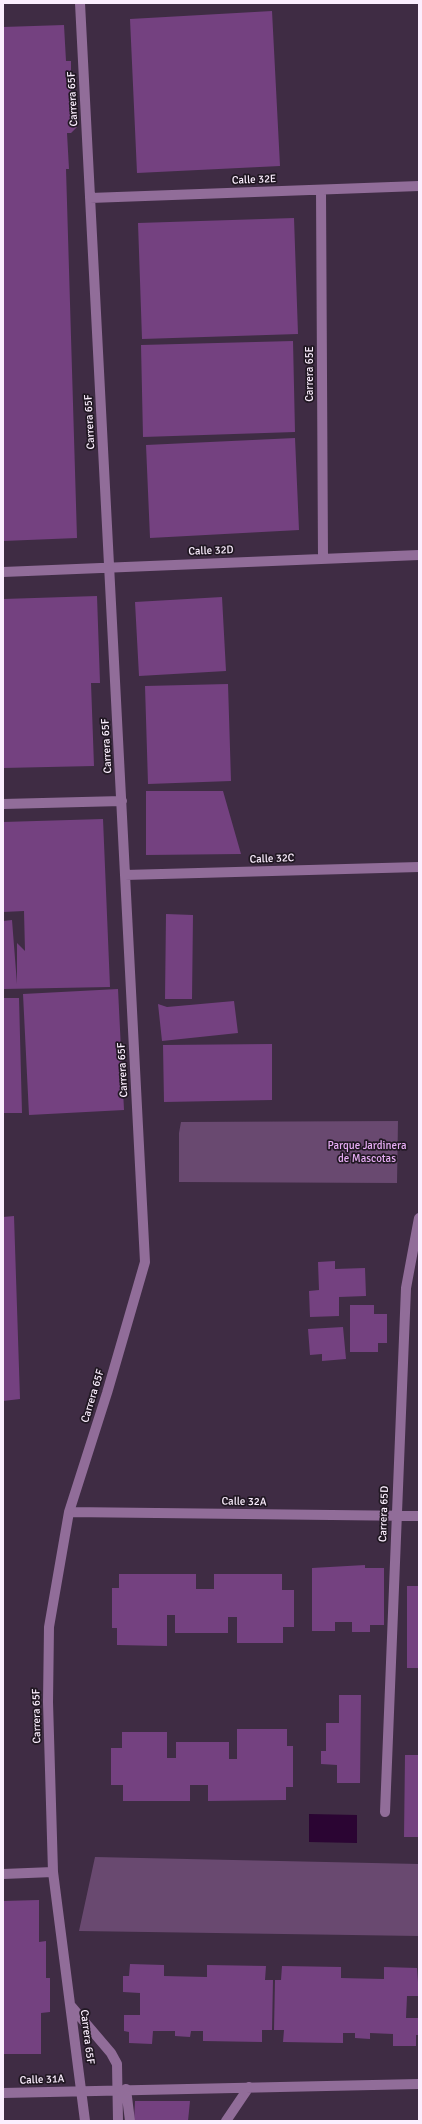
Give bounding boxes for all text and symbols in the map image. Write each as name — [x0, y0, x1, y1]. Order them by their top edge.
street label: Carrera 65F — [65, 71, 81, 127]
street label: Calle 32E — [232, 173, 276, 187]
street label: Carrera 65E — [303, 346, 317, 402]
street label: Carrera 65F — [82, 394, 98, 450]
street label: Calle 32D — [188, 544, 234, 558]
street label: Carrera 65F — [99, 718, 115, 774]
street label: Calle 32C — [249, 852, 295, 866]
street label: Carrera 65F — [115, 1042, 131, 1098]
park label: Parque Jardinera de Mascotas — [327, 1139, 407, 1165]
street label: Carrera 65F — [79, 1368, 107, 1424]
street label: Carrera 65D — [376, 1486, 392, 1542]
street label: Calle 32A — [221, 1495, 267, 1509]
street label: Carrera 65F — [30, 1688, 44, 1744]
street label: Carrera 65F — [77, 2009, 97, 2065]
street label: Calle 31A — [19, 2073, 65, 2087]

